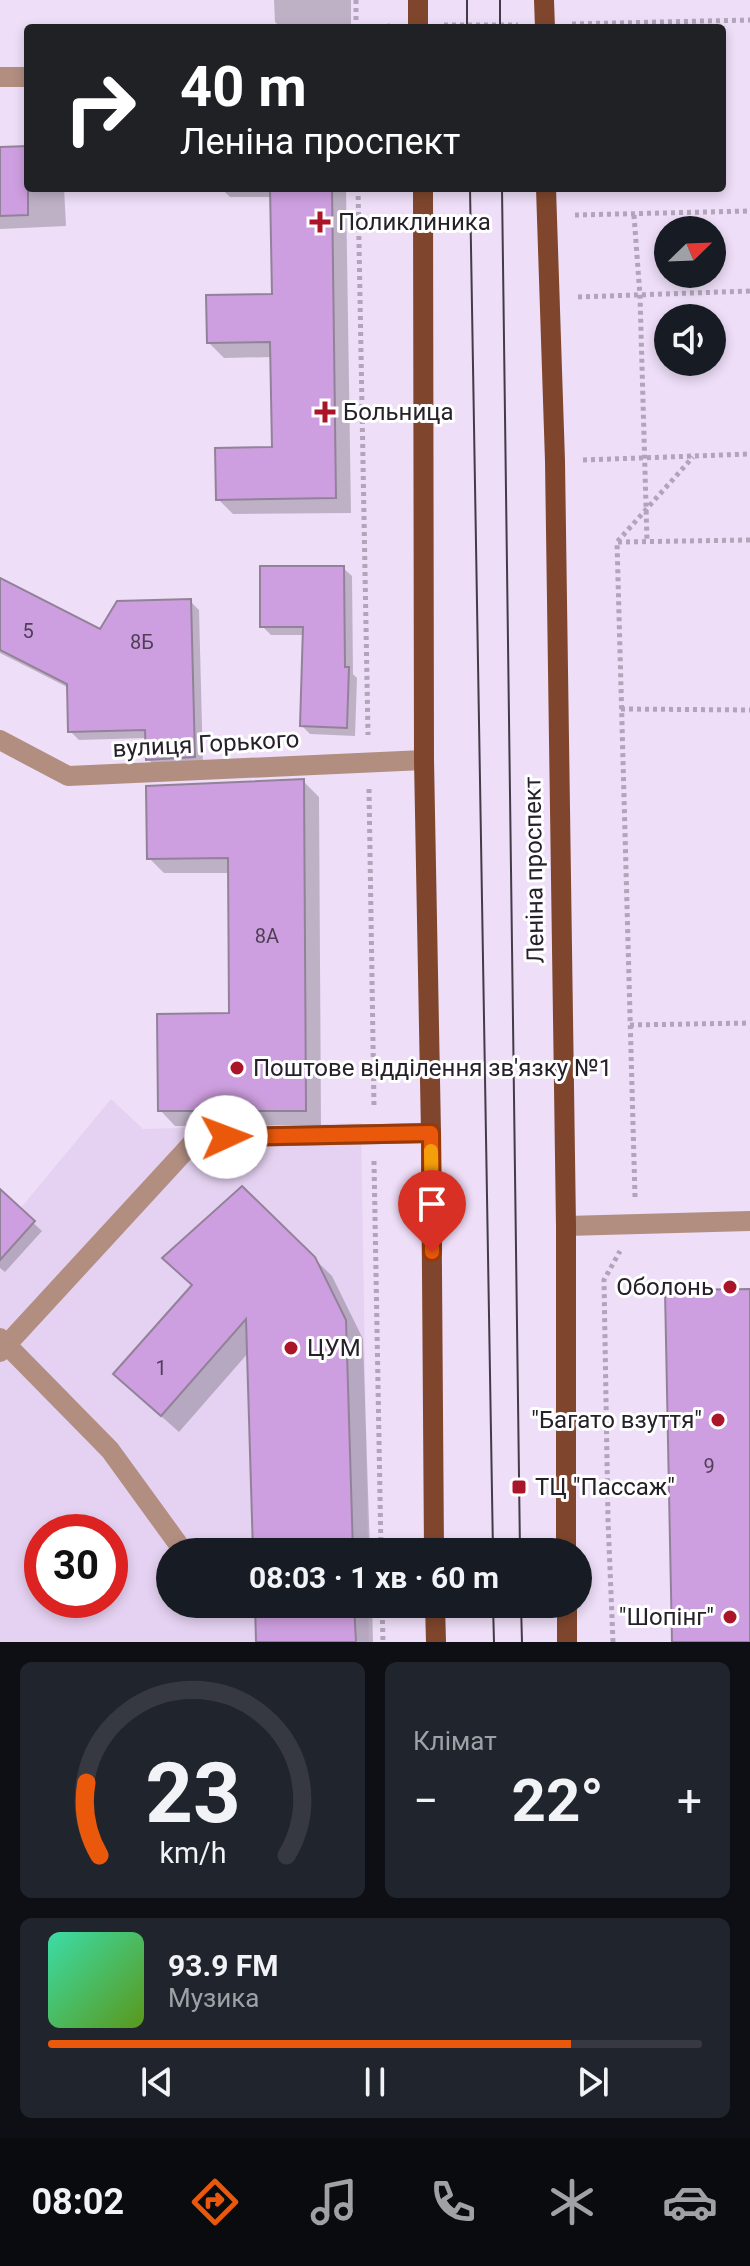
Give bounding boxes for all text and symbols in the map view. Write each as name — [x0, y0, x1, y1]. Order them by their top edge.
text: 40 m — [180, 54, 307, 120]
icon: right — [48, 56, 152, 160]
text: Леніна проспект — [180, 121, 460, 163]
place label: Поликлиника — [338, 208, 491, 236]
marker: Поликлиника — [309, 211, 331, 233]
north arrow — [654, 216, 726, 288]
map controls — [654, 216, 726, 376]
button: sound — [654, 304, 726, 376]
place label: Больница — [343, 398, 454, 426]
marker: Больница — [314, 401, 336, 423]
house number: 5 — [22, 619, 34, 643]
house number: 8Б — [130, 630, 154, 654]
street label: вулиця Горького — [112, 725, 300, 763]
street label: Леніна проспект — [518, 776, 550, 964]
house number: 8А — [255, 924, 279, 948]
place label: Поштове відділення зв'язку №1 — [253, 1054, 612, 1082]
marker: Поштове відділення зв'язку №1 — [228, 1059, 246, 1077]
position arrow — [184, 1095, 268, 1179]
pin — [398, 1170, 466, 1252]
icon: arrive — [410, 1182, 454, 1226]
place label: Оболонь — [616, 1273, 714, 1301]
marker: Оболонь — [721, 1278, 739, 1296]
place label: ЦУМ — [307, 1334, 361, 1362]
marker: ЦУМ — [282, 1339, 300, 1357]
house number: 1 — [155, 1356, 167, 1380]
place label: "Багато взуття" — [531, 1406, 702, 1434]
marker: "Багато взуття" — [709, 1411, 727, 1429]
house number: 9 — [703, 1454, 715, 1478]
place label: ТЦ "Пассаж" — [535, 1473, 675, 1501]
marker: ТЦ "Пассаж" — [510, 1478, 528, 1496]
speed limit sign: 30 — [24, 1514, 128, 1618]
text: 08:03 · 1 хв · 60 m — [249, 1560, 499, 1595]
place label: "Шопінг" — [619, 1603, 714, 1631]
marker: "Шопінг" — [721, 1608, 739, 1626]
text: Клімат — [413, 1726, 497, 1756]
text: 23 — [145, 1745, 240, 1842]
text: 22° — [511, 1765, 604, 1836]
text: − — [413, 1775, 438, 1827]
text: + — [677, 1775, 702, 1827]
text: km/h — [159, 1836, 226, 1870]
text: 93.9 FM — [168, 1948, 279, 1983]
text: Музика — [168, 1983, 259, 2013]
icon: previous — [135, 2060, 179, 2104]
icon: pause — [353, 2060, 397, 2104]
icon: next — [571, 2060, 615, 2104]
icon: directions — [187, 2174, 243, 2230]
icon: music — [306, 2174, 362, 2230]
icon: phone — [425, 2174, 481, 2230]
icon: climate — [544, 2174, 600, 2230]
icon: car — [662, 2174, 718, 2230]
text: 08:02 — [31, 2181, 124, 2223]

